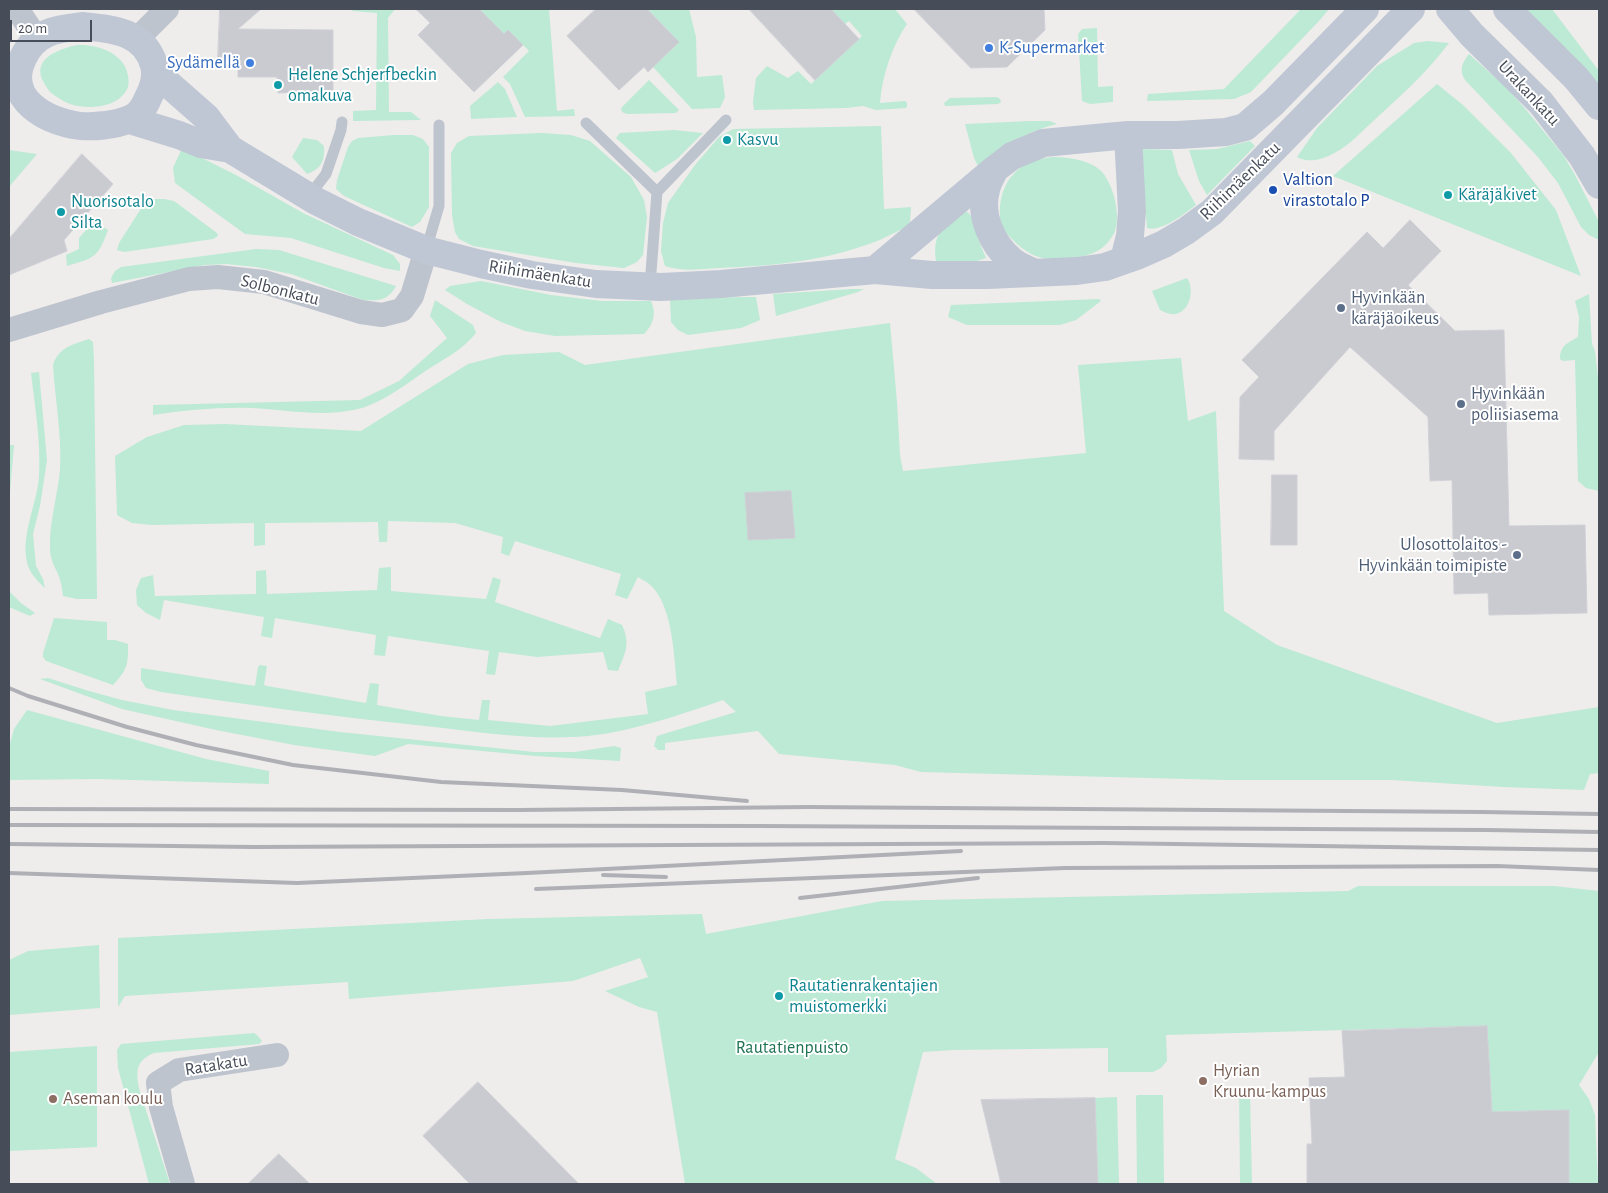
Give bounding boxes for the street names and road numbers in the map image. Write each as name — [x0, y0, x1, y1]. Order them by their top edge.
street label: Urakankatu — [1493, 56, 1565, 130]
street label: Riihimäenkatu — [1195, 137, 1285, 225]
street label: Riihimäenkatu — [487, 255, 593, 293]
street label: Solbonkatu — [239, 270, 321, 310]
street label: Ratakatu — [183, 1049, 249, 1081]

